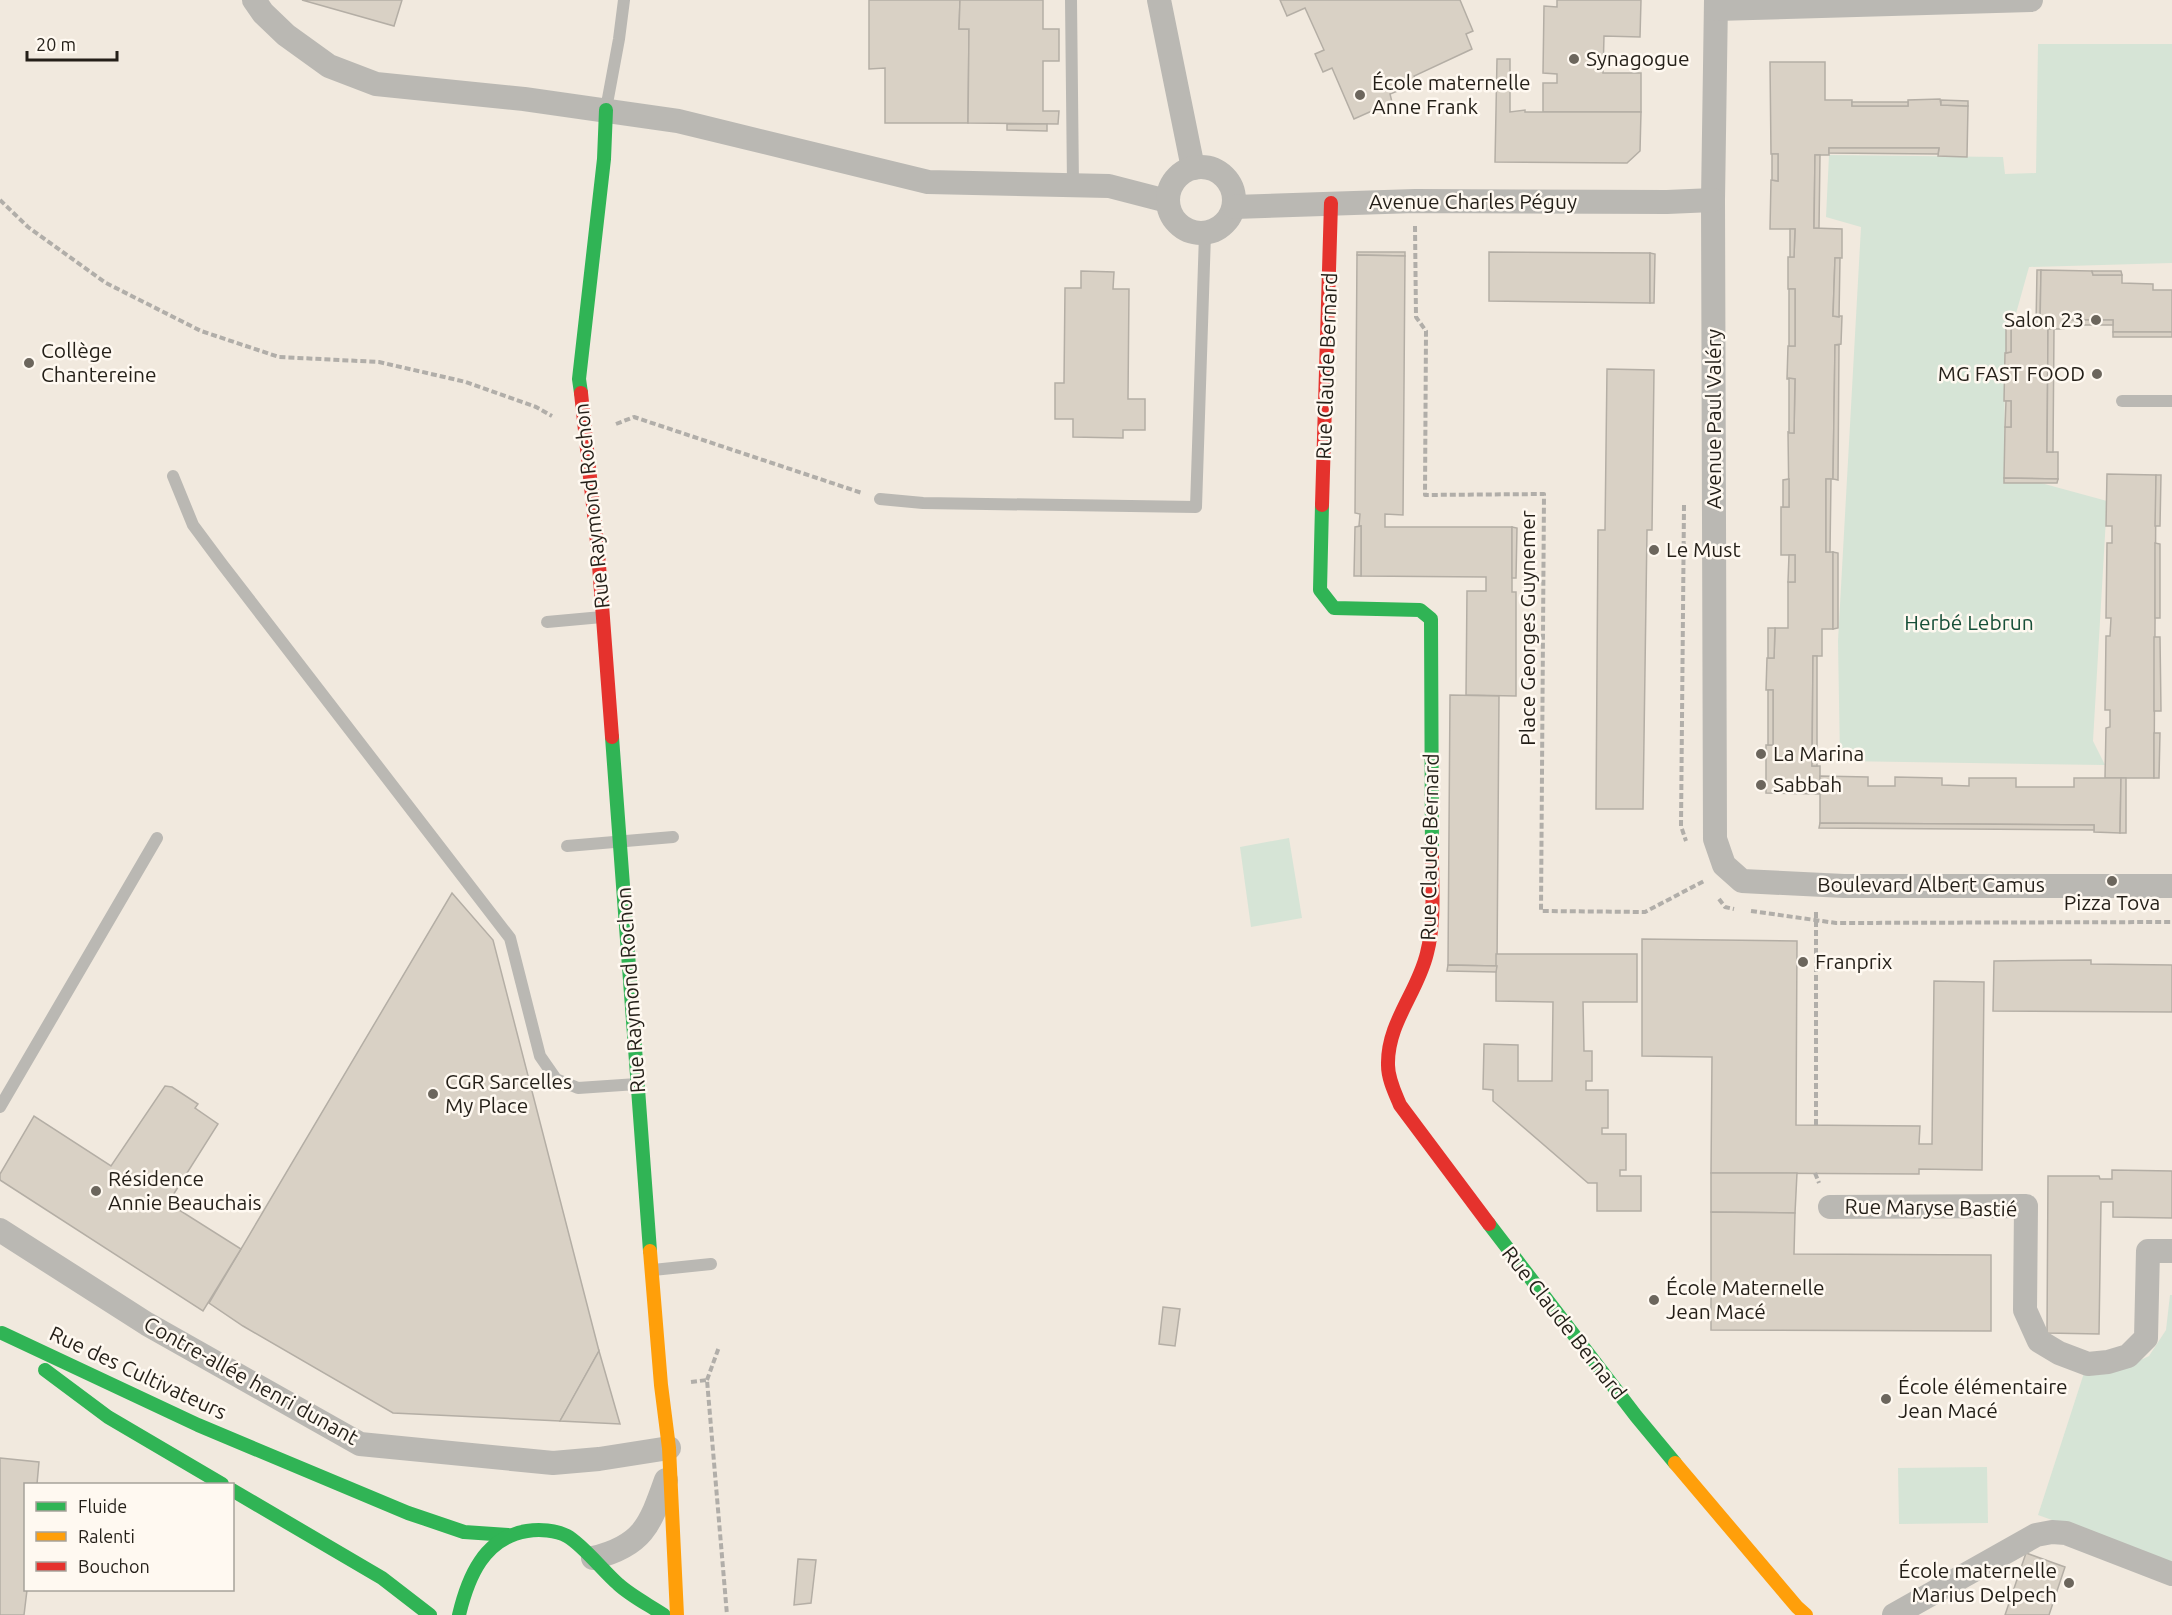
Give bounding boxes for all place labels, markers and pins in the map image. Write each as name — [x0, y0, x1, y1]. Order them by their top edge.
place label: Synagogue — [1586, 46, 1690, 70]
marker: Synagogue — [1567, 52, 1581, 66]
place label: École maternelle Anne Frank — [1372, 70, 1531, 118]
marker: École maternelle Anne Frank — [1353, 88, 1367, 102]
place label: Salon 23 — [2004, 307, 2084, 331]
marker: Salon 23 — [2089, 313, 2103, 327]
place label: Collège Chantereine — [41, 338, 157, 386]
marker: Collège Chantereine — [22, 356, 36, 370]
place label: MG FAST FOOD — [1938, 361, 2085, 385]
marker: MG FAST FOOD — [2090, 367, 2104, 381]
place label: Le Must — [1666, 537, 1741, 561]
marker: Le Must — [1647, 543, 1661, 557]
place label: La Marina — [1773, 741, 1864, 765]
marker: La Marina — [1754, 747, 1768, 761]
place label: Sabbah — [1773, 772, 1842, 796]
marker: Sabbah — [1754, 778, 1768, 792]
marker: Pizza Tova — [2105, 874, 2119, 888]
place label: Pizza Tova — [2064, 890, 2160, 914]
place label: Franprix — [1815, 949, 1893, 973]
marker: Franprix — [1796, 955, 1810, 969]
place label: CGR Sarcelles My Place — [445, 1069, 572, 1117]
marker: CGR Sarcelles My Place — [426, 1087, 440, 1101]
place label: Résidence Annie Beauchais — [108, 1166, 262, 1214]
marker: Résidence Annie Beauchais — [89, 1184, 103, 1198]
place label: École Maternelle Jean Macé — [1666, 1275, 1825, 1323]
marker: École Maternelle Jean Macé — [1647, 1293, 1661, 1307]
place label: École élémentaire Jean Macé — [1898, 1374, 2068, 1422]
marker: École élémentaire Jean Macé — [1879, 1392, 1893, 1406]
place label: École maternelle Marius Delpech — [1898, 1558, 2057, 1606]
marker: École maternelle Marius Delpech — [2062, 1576, 2076, 1590]

